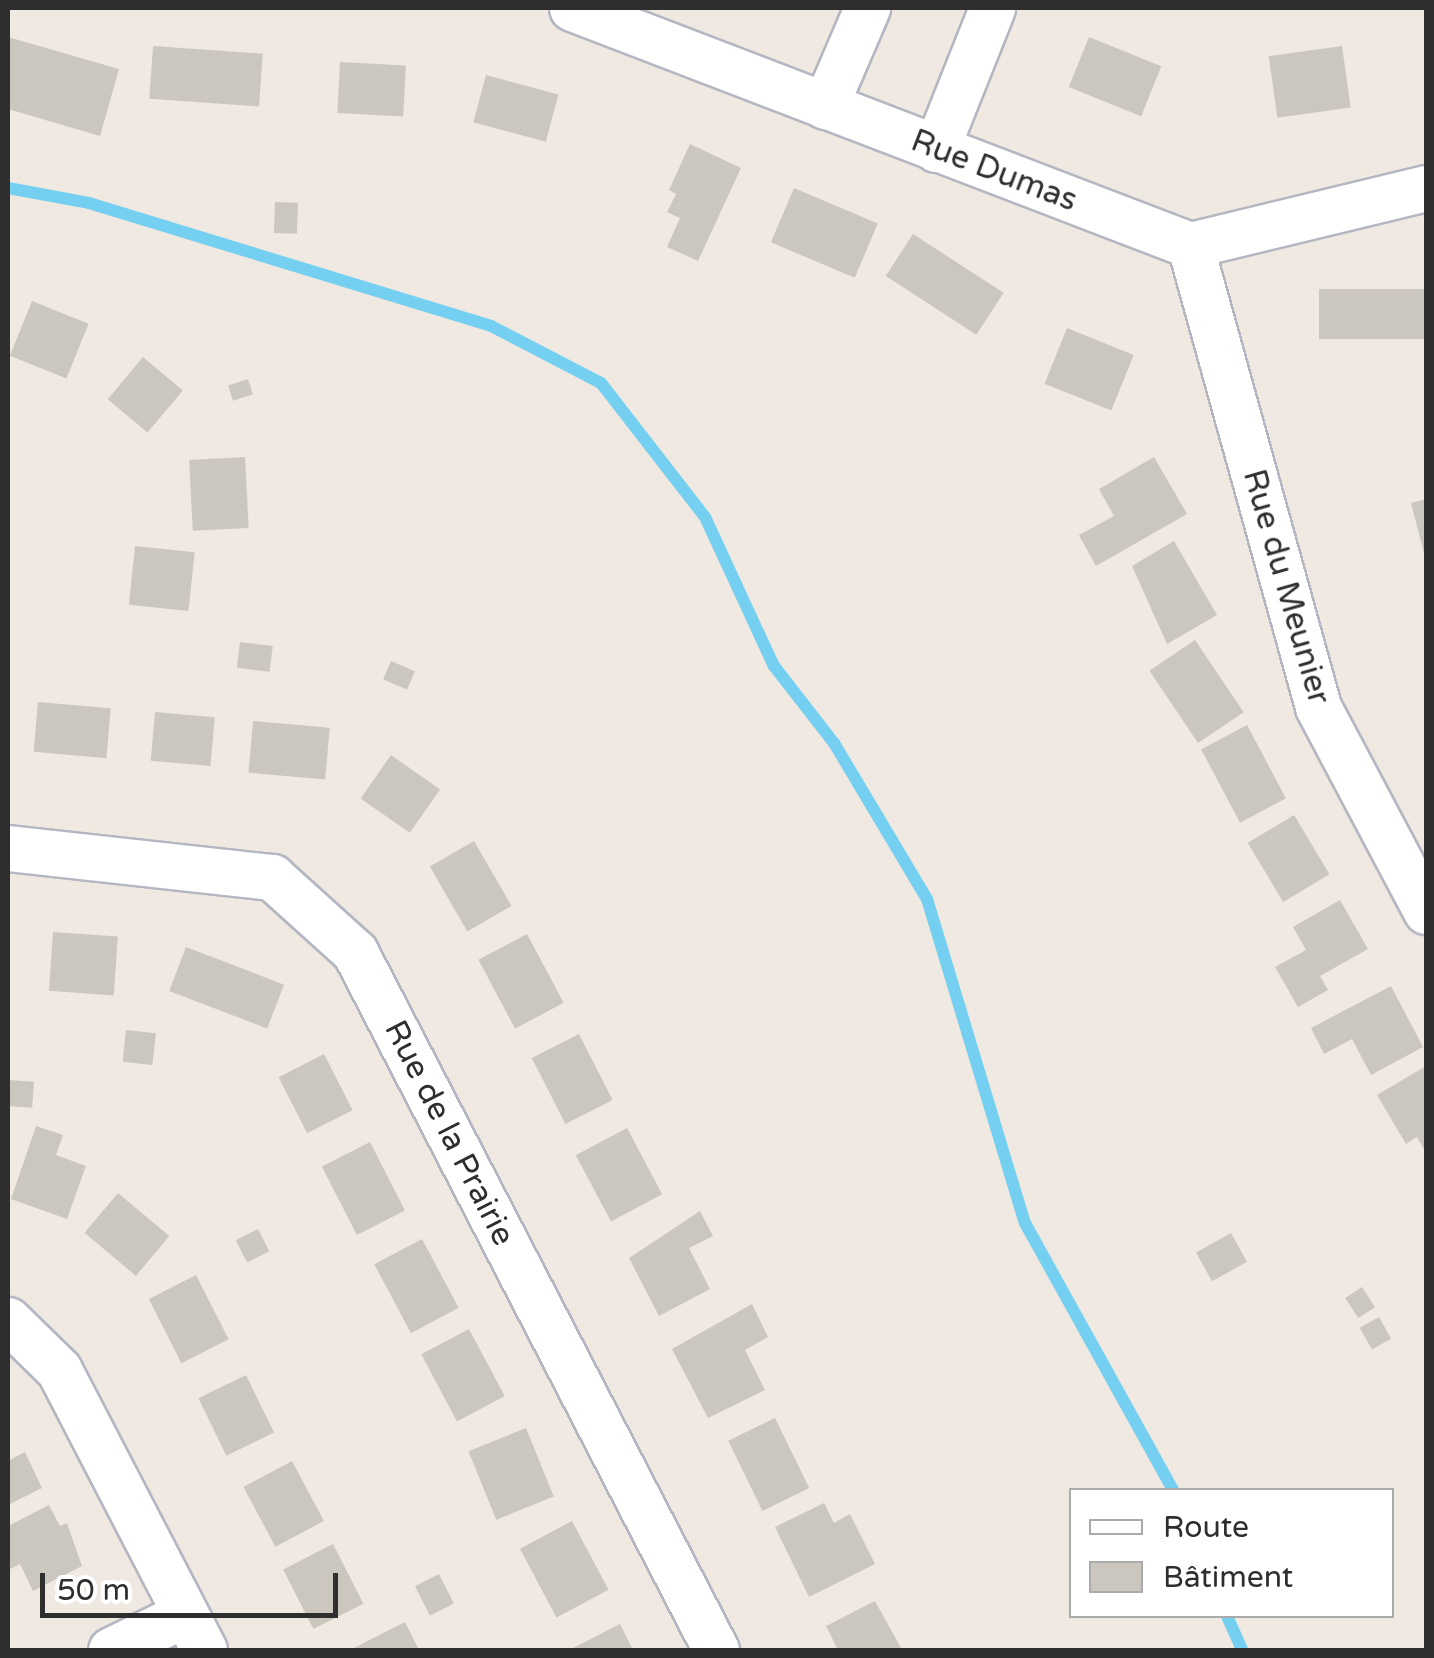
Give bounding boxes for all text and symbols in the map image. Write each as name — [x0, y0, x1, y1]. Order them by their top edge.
street label: Rue Dumas — [906, 122, 1082, 220]
street label: Rue du Meunier — [1234, 465, 1338, 709]
street label: Rue de la Prairie — [376, 1014, 522, 1252]
legend — [1069, 1488, 1394, 1618]
text: Route — [1163, 1509, 1249, 1546]
scale bar — [45, 1553, 342, 1615]
text: Bâtiment — [1163, 1559, 1293, 1596]
text: 50 m — [57, 1572, 130, 1609]

